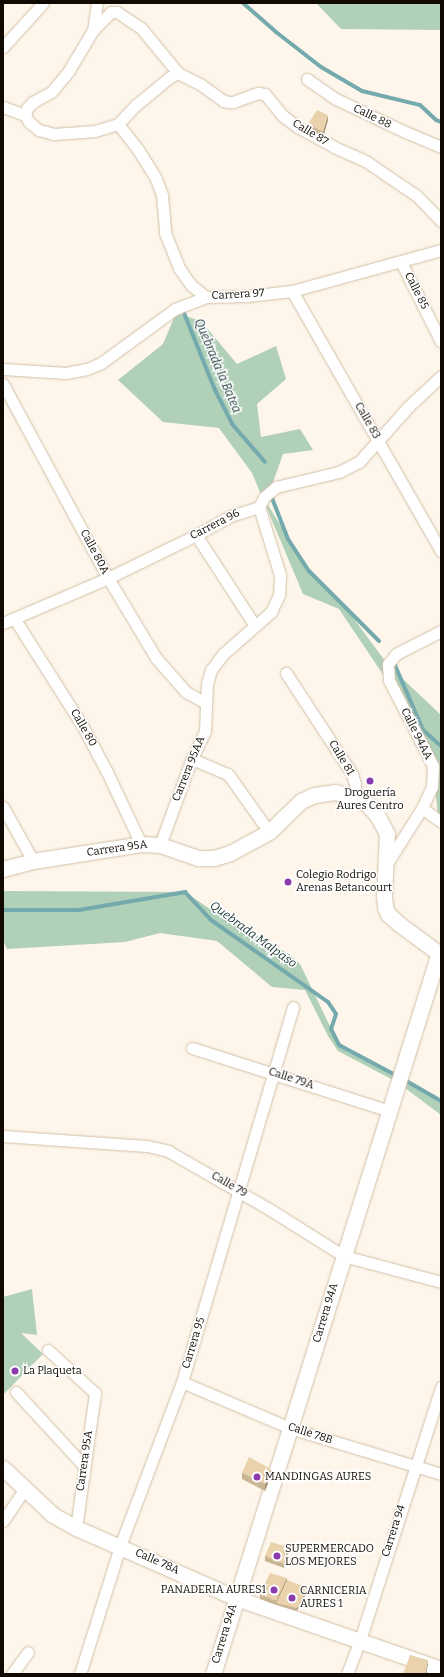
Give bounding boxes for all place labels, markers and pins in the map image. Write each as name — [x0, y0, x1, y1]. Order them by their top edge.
marker: Droguería Aures Centro — [365, 776, 375, 786]
place label: Droguería Aures Centro — [336, 787, 404, 813]
place label: Colegio Rodrigo Arenas Betancourt — [296, 869, 392, 895]
marker: Colegio Rodrigo Arenas Betancourt — [283, 877, 293, 887]
place label: La Plaqueta — [23, 1364, 82, 1378]
marker: La Plaqueta — [10, 1366, 20, 1376]
place label: MANDINGAS AURES — [265, 1470, 371, 1484]
marker: MANDINGAS AURES — [252, 1472, 262, 1482]
place label: SUPERMERCADO LOS MEJORES — [285, 1543, 374, 1569]
marker: SUPERMERCADO LOS MEJORES — [272, 1551, 282, 1561]
place label: PANADERIA AURES1 — [161, 1583, 266, 1597]
marker: PANADERIA AURES1 — [269, 1585, 279, 1595]
place label: CARNICERIA AURES 1 — [300, 1585, 367, 1611]
marker: CARNICERIA AURES 1 — [287, 1593, 297, 1603]

